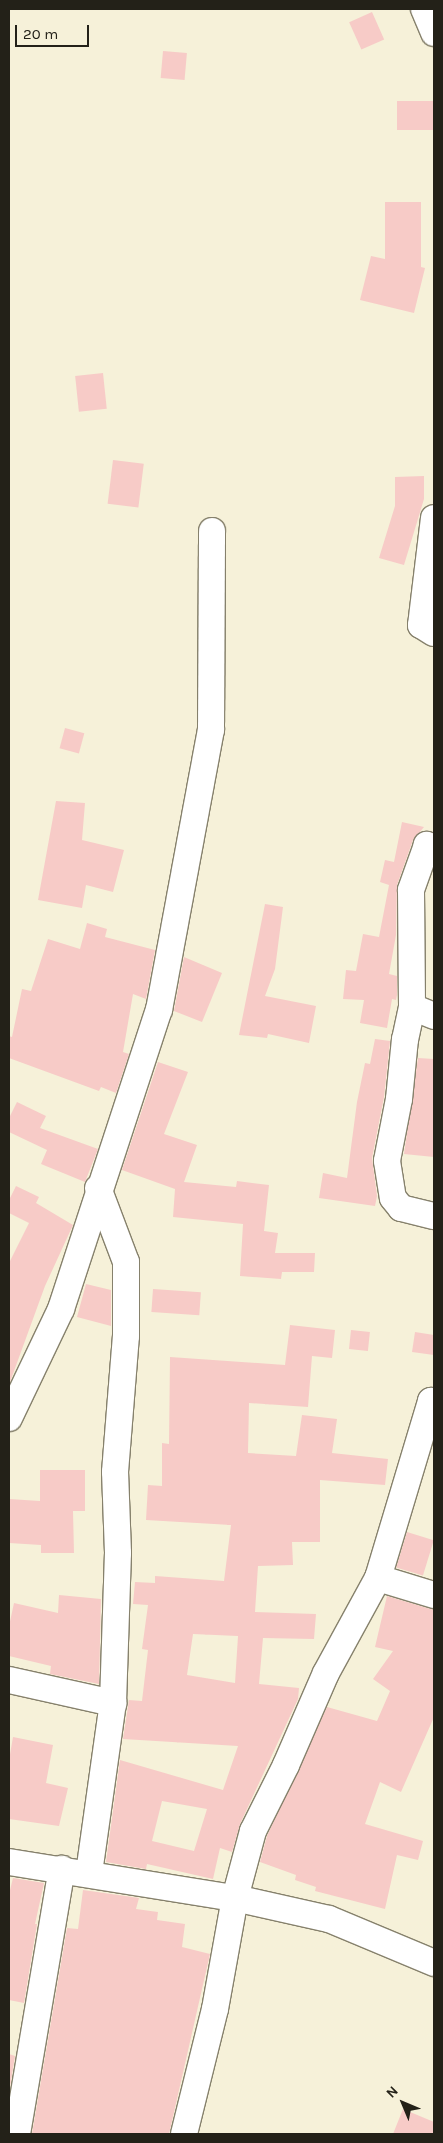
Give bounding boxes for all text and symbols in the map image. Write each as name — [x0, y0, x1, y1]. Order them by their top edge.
scale bar — [18, 15, 91, 47]
text: 20 m — [23, 25, 58, 43]
north arrow — [378, 2078, 428, 2128]
text: N — [382, 2082, 402, 2102]

